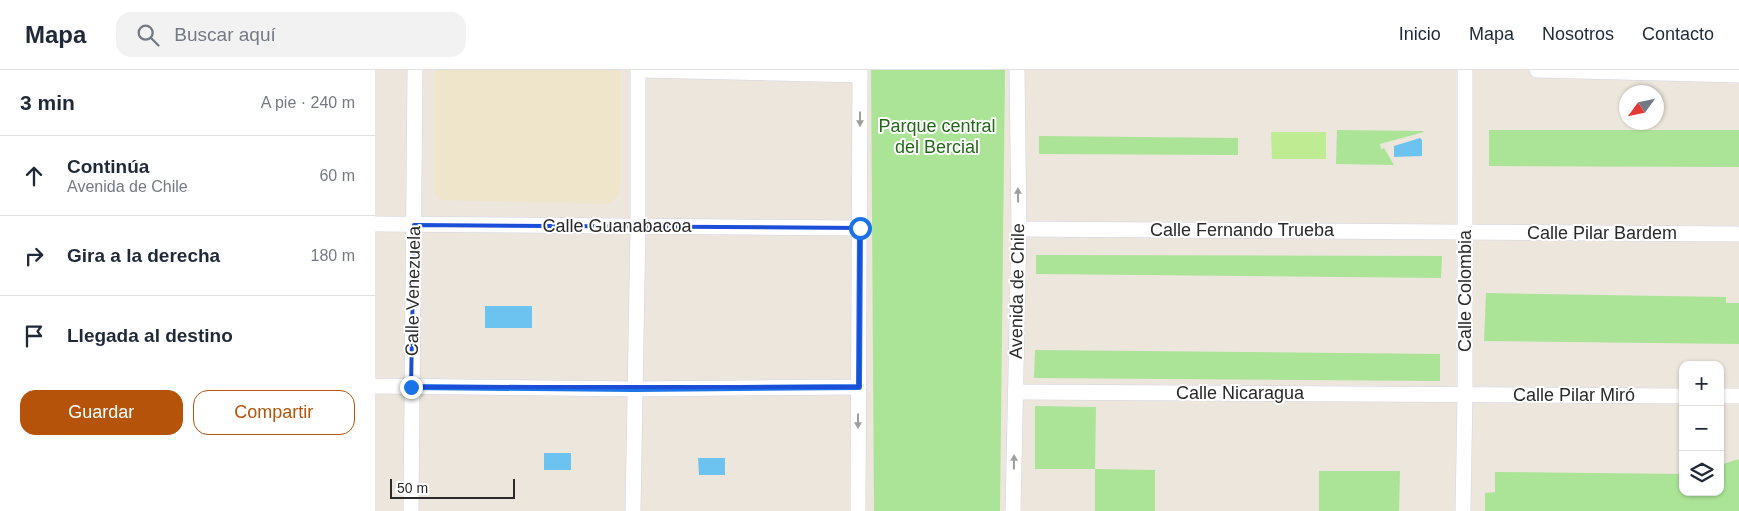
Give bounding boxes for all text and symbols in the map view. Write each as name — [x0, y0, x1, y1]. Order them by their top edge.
search box — [116, 12, 466, 57]
text: Mapa — [25, 21, 86, 48]
icon: search — [134, 21, 162, 49]
text: Buscar aquí — [174, 24, 276, 45]
text: Inicio — [1399, 24, 1441, 44]
text: Mapa — [1469, 24, 1514, 44]
text: Nosotros — [1542, 24, 1614, 44]
text: Contacto — [1642, 24, 1714, 44]
north arrow — [1619, 85, 1664, 130]
text: 3 min — [20, 91, 75, 114]
text: A pie · 240 m — [261, 94, 355, 111]
one-way arrow — [856, 111, 864, 127]
park label: Parque central del Bercial — [878, 116, 996, 157]
text: Continúa — [67, 156, 149, 177]
icon: ahead — [20, 162, 48, 190]
text: 60 m — [319, 167, 355, 184]
text: Avenida de Chile — [67, 178, 188, 195]
one-way arrow — [1014, 187, 1022, 203]
street label: Calle Guanabacoa — [542, 216, 693, 236]
route start — [849, 217, 872, 240]
street label: Calle Fernando Trueba — [1150, 220, 1335, 240]
street label: Avenida de Chile — [1006, 223, 1028, 359]
street label: Calle Pilar Bardem — [1527, 223, 1677, 243]
street label: Calle Venezuela — [402, 225, 424, 356]
street label: Calle Colombia — [1455, 229, 1475, 352]
icon: right — [20, 242, 48, 270]
text: Gira a la derecha — [67, 245, 220, 266]
text: 180 m — [311, 247, 355, 264]
icon: arrive — [20, 322, 48, 350]
text: Llegada al destino — [67, 325, 233, 346]
map controls — [1679, 361, 1724, 496]
button: + — [1679, 361, 1724, 406]
route end — [400, 376, 423, 399]
street label: Calle Nicaragua — [1176, 383, 1305, 403]
street label: Calle Pilar Miró — [1513, 385, 1635, 405]
button: Guardar — [20, 390, 183, 435]
button: Compartir — [193, 390, 355, 435]
button: − — [1679, 406, 1724, 451]
one-way arrow — [854, 413, 862, 429]
button: layers — [1679, 451, 1724, 496]
one-way arrow — [1011, 454, 1019, 470]
scale bar — [390, 476, 515, 499]
text: 50 m — [397, 480, 428, 496]

